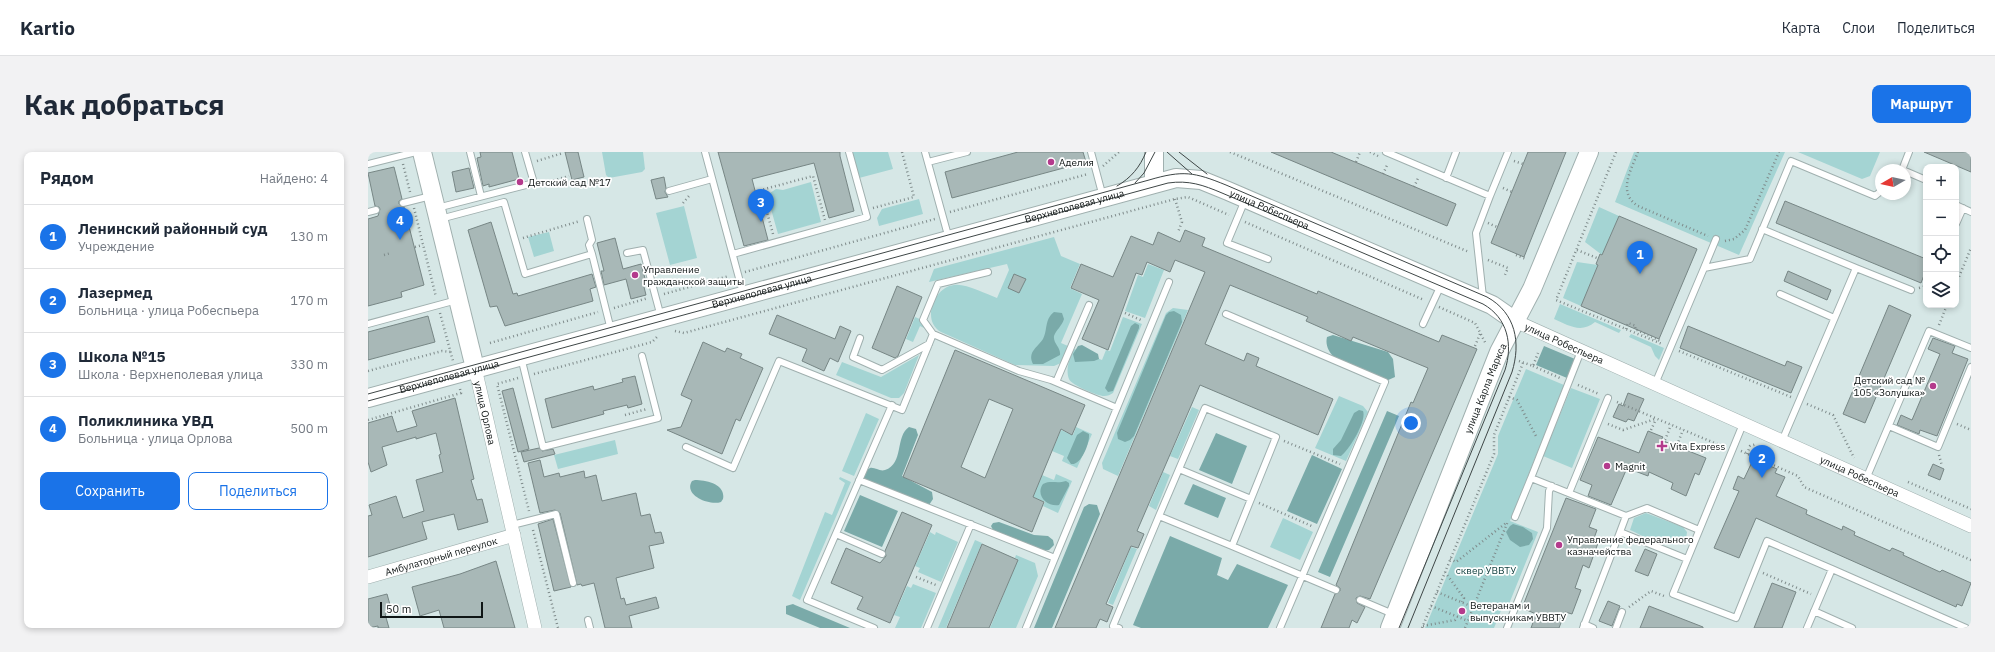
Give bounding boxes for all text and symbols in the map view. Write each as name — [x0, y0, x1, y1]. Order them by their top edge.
text: Kartio — [20, 16, 75, 40]
text: Карта — [1782, 19, 1820, 37]
text: Слои — [1842, 19, 1875, 37]
text: Поделиться — [1897, 19, 1975, 37]
button: Маршрут — [1872, 85, 1971, 123]
text: Как добраться — [24, 86, 225, 123]
place label: Аделия — [1059, 156, 1094, 169]
marker: Аделия — [1046, 157, 1056, 167]
north arrow — [1875, 164, 1911, 200]
map controls — [1923, 164, 1959, 308]
button: + — [1923, 164, 1959, 200]
text: Рядом — [40, 167, 94, 189]
text: Найдено: 4 — [260, 170, 328, 187]
place label: Детский сад №17 — [528, 176, 611, 189]
marker: Детский сад №17 — [515, 177, 525, 187]
street label: Верхнеполевая улица — [1023, 186, 1126, 226]
street label: улица Робеспьера — [1228, 187, 1312, 233]
pin: 3 — [748, 189, 774, 222]
button: − — [1923, 200, 1959, 236]
pin: 4 — [387, 207, 413, 240]
text: Ленинский районный суд — [78, 219, 267, 238]
text: 1 — [49, 228, 57, 245]
text: 130 m — [290, 228, 328, 245]
button: locate — [1923, 236, 1959, 272]
text: Учреждение — [78, 238, 154, 255]
pin: 1 — [1627, 241, 1653, 274]
place label: Управление гражданской защиты — [643, 263, 744, 288]
marker: Управление гражданской защиты — [630, 270, 640, 280]
street label: Верхнеполевая улица — [710, 271, 814, 311]
button: layers — [1923, 272, 1959, 308]
text: Лазермед — [78, 283, 152, 302]
text: 2 — [49, 292, 57, 309]
text: 170 m — [290, 292, 328, 309]
text: Больница · улица Робеспьера — [78, 302, 259, 319]
street label: улица Робеспьера — [1522, 320, 1606, 367]
street label: улица Карла Маркса — [1462, 340, 1510, 435]
text: Школа №15 — [78, 347, 166, 366]
text: 3 — [49, 356, 57, 373]
text: 330 m — [290, 356, 328, 373]
street label: Верхнеполевая улица — [398, 356, 501, 396]
text: Школа · Верхнеполевая улица — [78, 366, 263, 383]
place label: Детский сад № 105 «Золушка» — [1854, 374, 1925, 399]
street label: улица Орлова — [471, 380, 499, 447]
marker: Детский сад № 105 «Золушка» — [1928, 381, 1938, 391]
text: Поликлиника УВД — [78, 411, 213, 430]
your location — [1401, 413, 1421, 433]
text: 4 — [49, 420, 57, 437]
text: 500 m — [290, 420, 328, 437]
text: Больница · улица Орлова — [78, 430, 233, 447]
place label: Vita Express — [1670, 440, 1725, 453]
marker: Vita Express — [1657, 441, 1667, 451]
pin: 2 — [1749, 445, 1775, 478]
street label: улица Робеспьера — [1818, 453, 1902, 500]
place label: Magnit — [1615, 460, 1646, 473]
marker: Magnit — [1602, 461, 1612, 471]
button: Сохранить — [40, 472, 180, 510]
button: Поделиться — [188, 472, 328, 510]
place label: Управление федерального казначейства — [1567, 533, 1694, 558]
street label: Амбулаторный переулок — [384, 534, 499, 579]
marker: Управление федерального казначейства — [1554, 540, 1564, 550]
park label: сквер УВВТУ — [1456, 564, 1516, 577]
place label: Ветеранам и выпускникам УВВТУ — [1470, 599, 1566, 624]
scale bar — [380, 600, 483, 619]
text: 50 m — [386, 602, 411, 616]
marker: Ветеранам и выпускникам УВВТУ — [1457, 606, 1467, 616]

